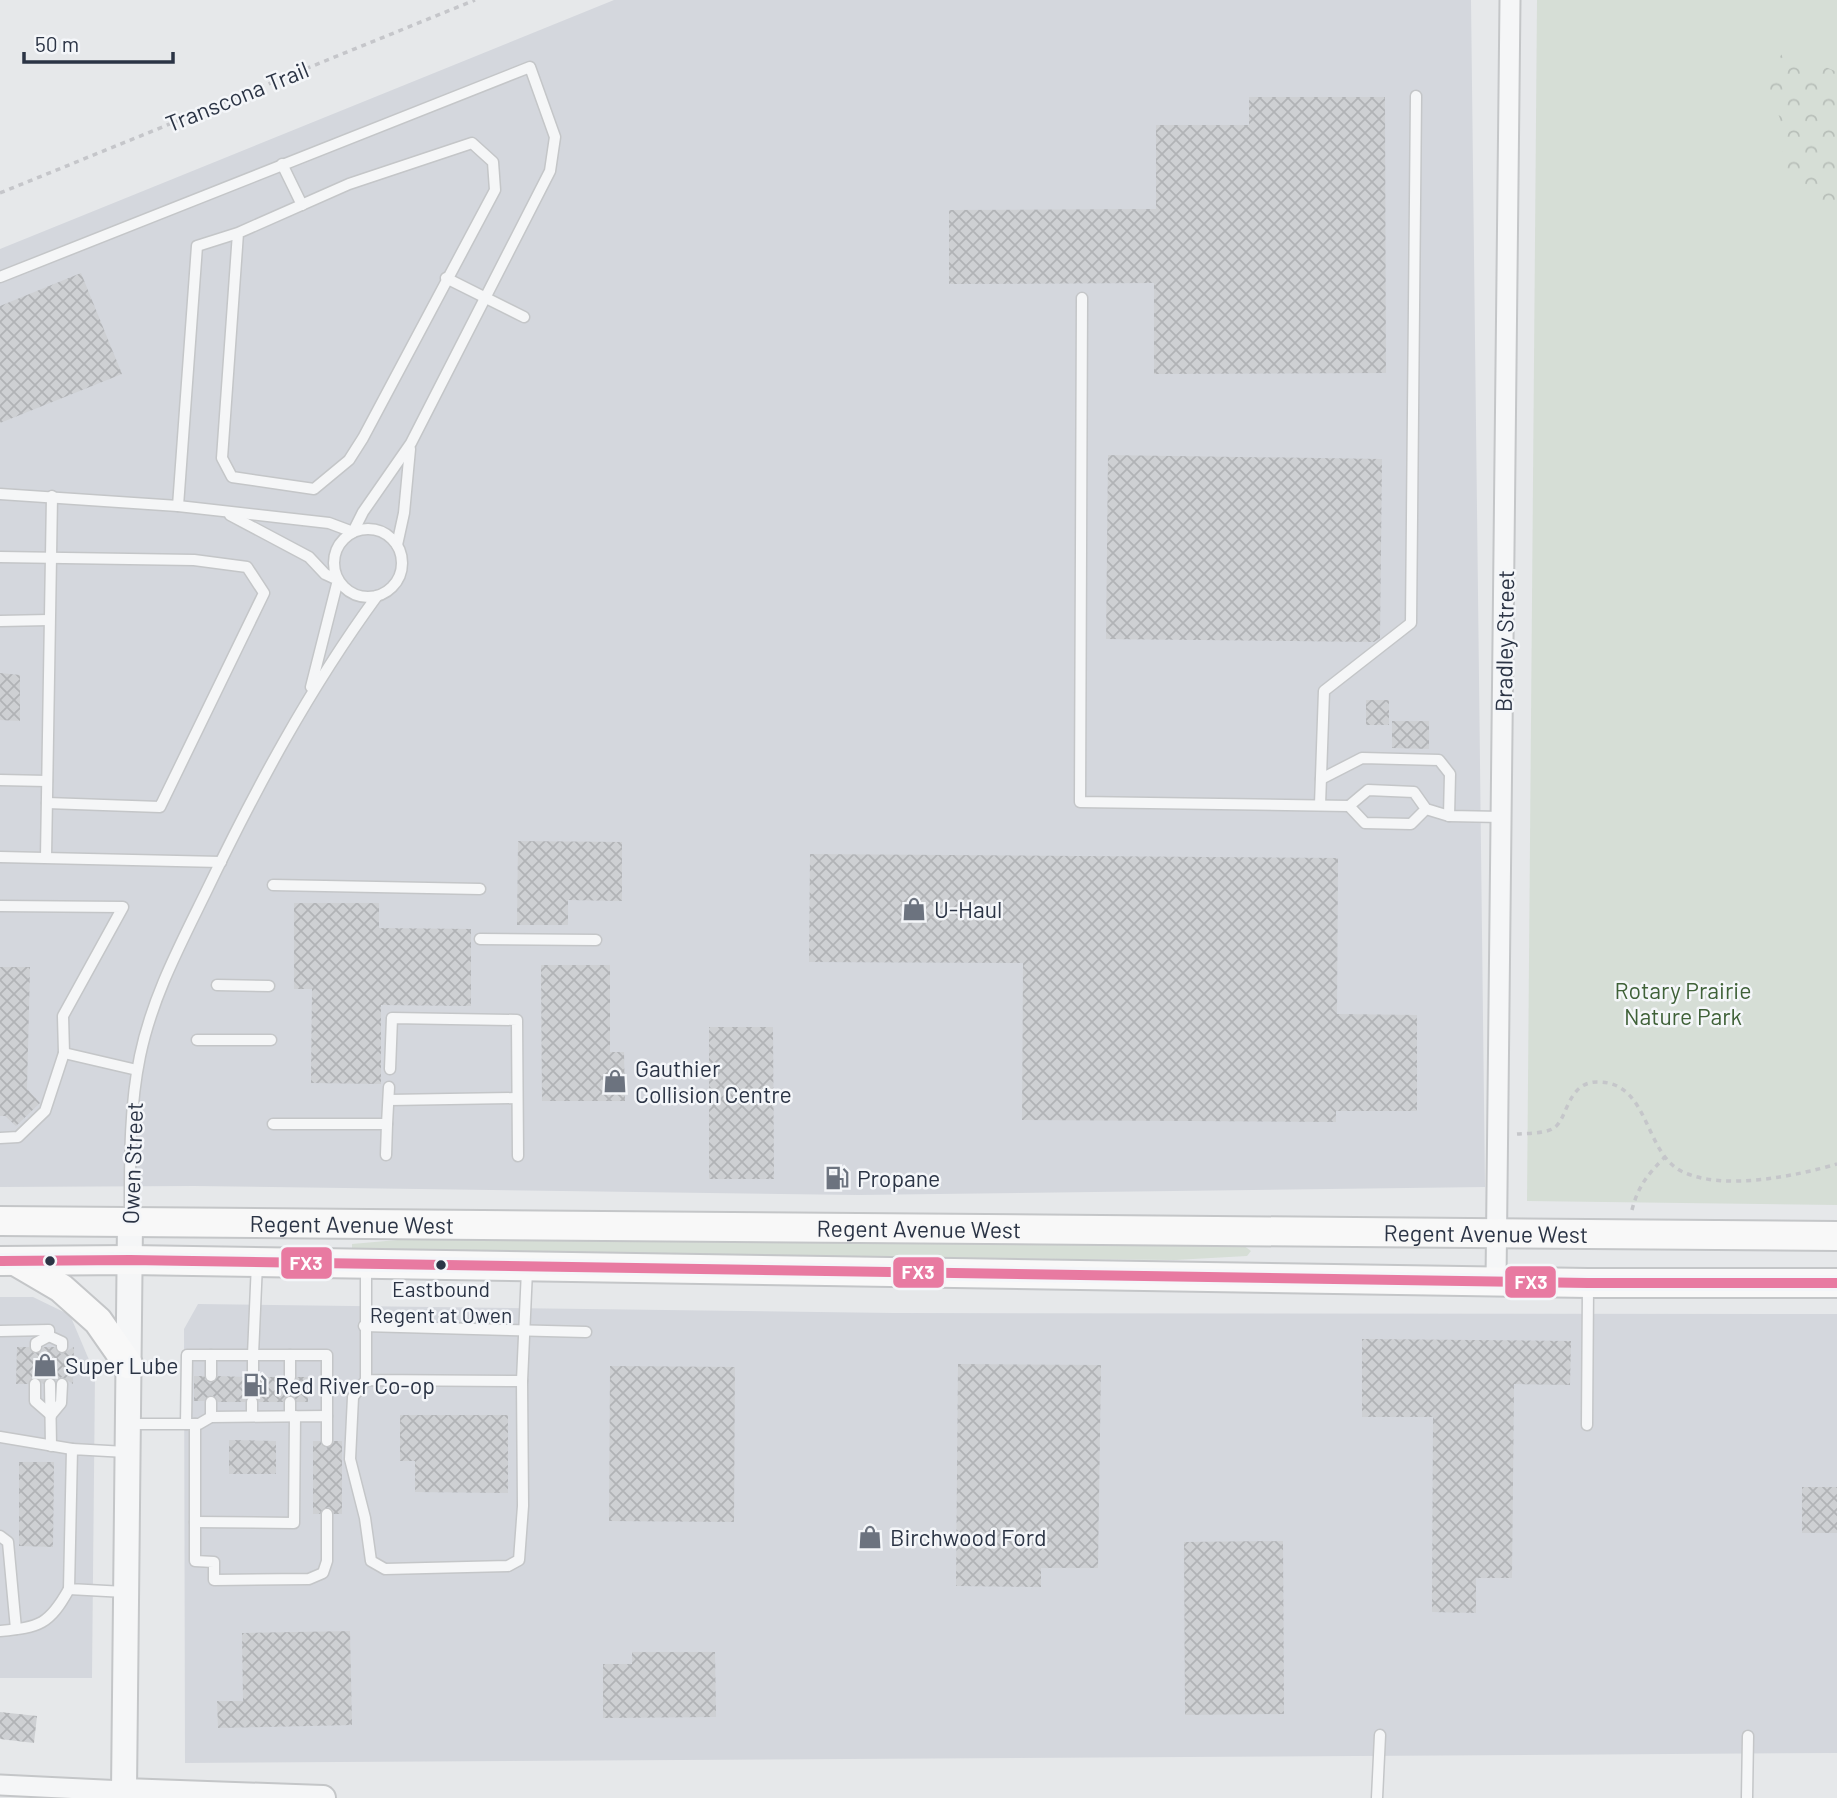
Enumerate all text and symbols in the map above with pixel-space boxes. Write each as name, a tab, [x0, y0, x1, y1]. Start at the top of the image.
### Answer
scale bar	[24, 21, 173, 65]
text: 50 m	[35, 31, 79, 56]
street label: Transcona Trail	[161, 55, 313, 137]
street label: Bradley Street	[1489, 570, 1519, 712]
shop icon: U-Haul	[900, 895, 928, 923]
place label: U-Haul	[934, 895, 1002, 923]
park label: Rotary Prairie Nature Park	[1615, 976, 1751, 1030]
place label: Gauthier Collision Centre	[635, 1054, 792, 1108]
shop icon: Gauthier Collision Centre	[601, 1067, 629, 1095]
street label: Owen Street	[116, 1101, 148, 1225]
fuel station icon: Propane	[823, 1164, 851, 1192]
place label: Propane	[857, 1164, 940, 1192]
street label: Regent Avenue West	[250, 1209, 454, 1239]
street label: Regent Avenue West	[817, 1214, 1021, 1243]
street label: Regent Avenue West	[1384, 1218, 1588, 1248]
line badge: FX3	[280, 1246, 333, 1280]
text: FX3	[290, 1251, 322, 1274]
unlabelled marker	[43, 1254, 57, 1268]
line badge: FX3	[892, 1256, 945, 1289]
marker: Eastbound Regent at Owen	[434, 1258, 448, 1272]
text: FX3	[902, 1260, 934, 1283]
line badge: FX3	[1504, 1265, 1557, 1299]
text: FX3	[1515, 1270, 1547, 1293]
place label: Eastbound Regent at Owen	[370, 1276, 512, 1327]
shop icon: Super Lube	[31, 1351, 59, 1379]
place label: Super Lube	[65, 1351, 179, 1379]
fuel station icon: Red River Co-op	[241, 1371, 269, 1399]
place label: Red River Co-op	[275, 1371, 435, 1399]
shop icon: Birchwood Ford	[856, 1523, 884, 1551]
place label: Birchwood Ford	[890, 1523, 1047, 1551]

